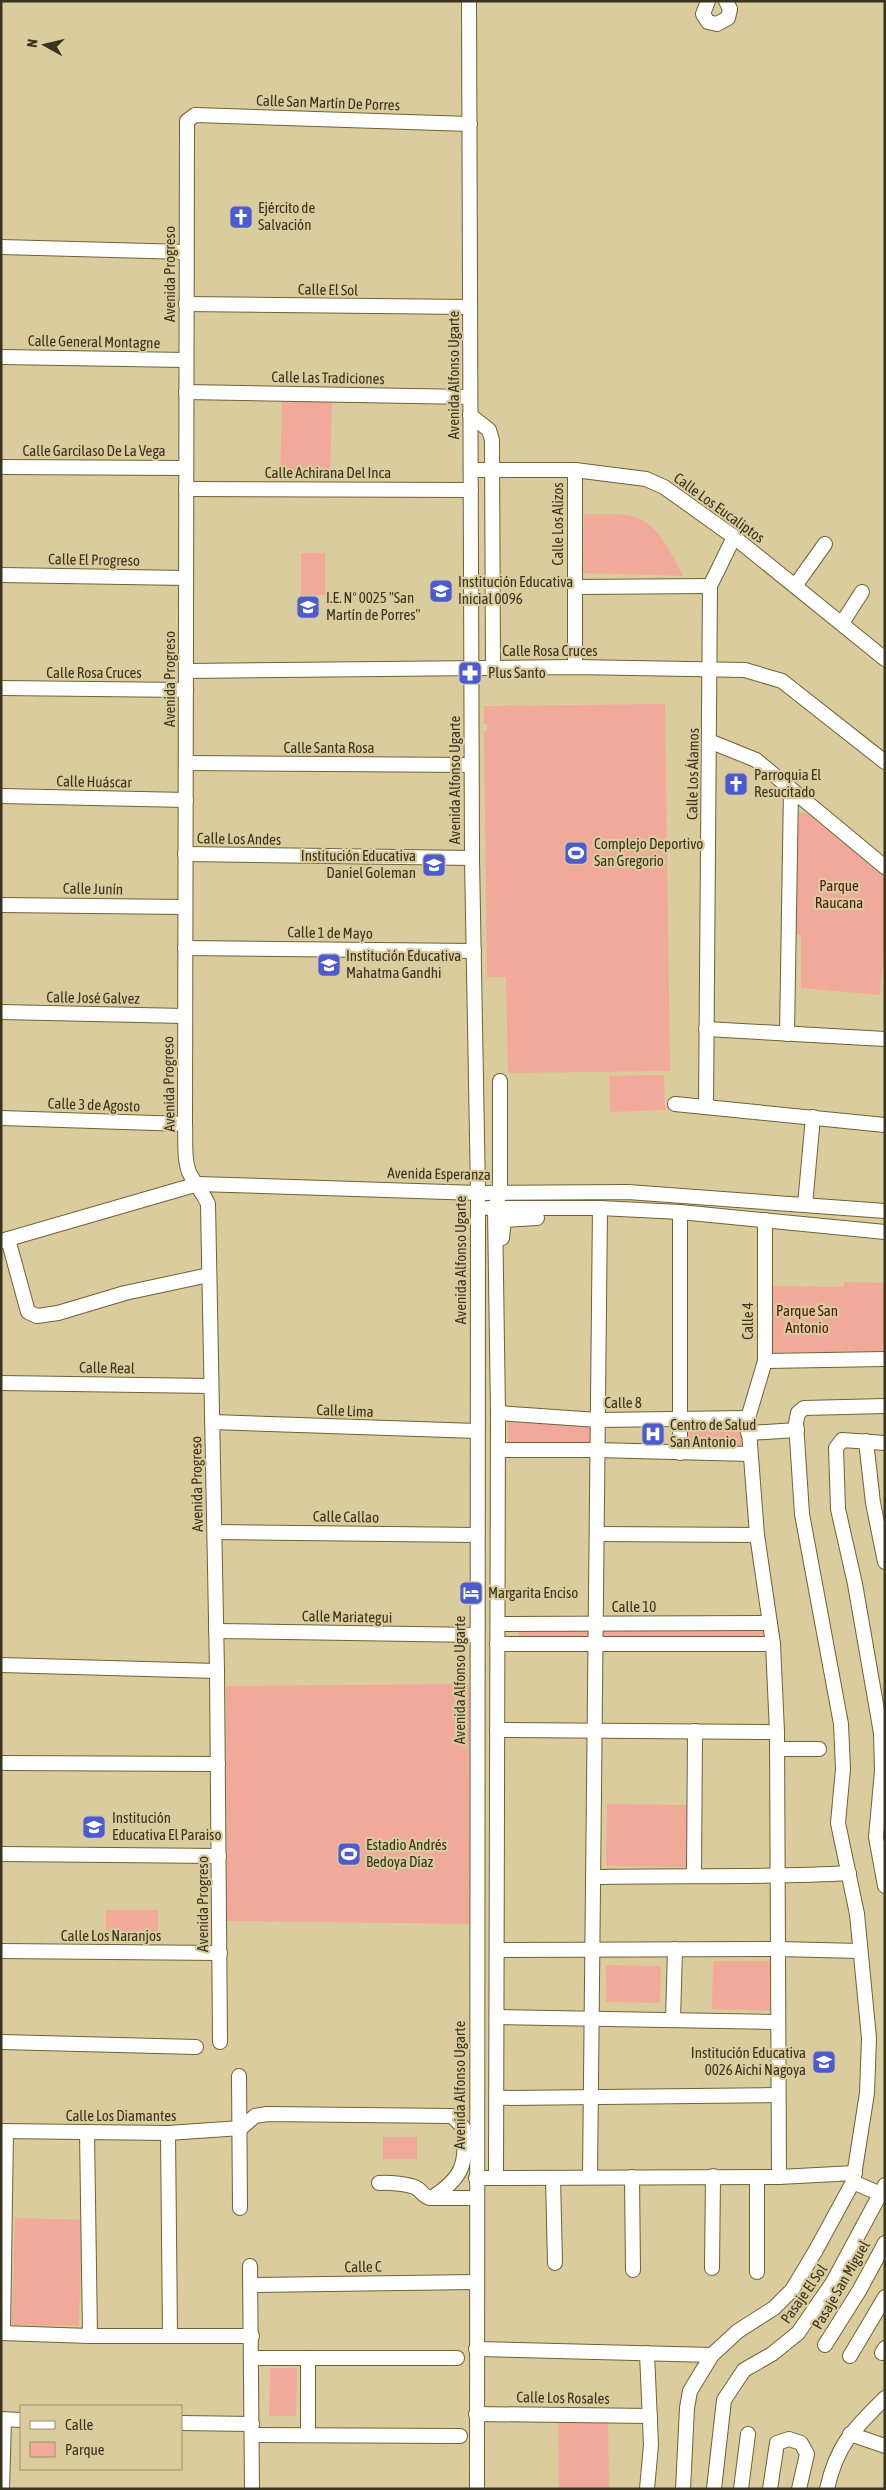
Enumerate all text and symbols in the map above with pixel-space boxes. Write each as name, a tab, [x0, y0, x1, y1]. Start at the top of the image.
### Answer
north arrow	[20, 20, 70, 70]
text: N	[24, 38, 41, 48]
street label: Calle San Martín De Porres	[256, 91, 400, 114]
place label: Ejército de Salvación	[258, 199, 315, 233]
church icon: Ejército de Salvación	[228, 204, 254, 230]
street label: Avenida Progreso	[161, 226, 178, 322]
street label: Calle El Sol	[298, 280, 358, 299]
street label: Avenida Alfonso Ugarte	[445, 311, 462, 439]
street label: Calle General Montagne	[28, 332, 161, 351]
street label: Calle Las Tradiciones	[271, 368, 385, 387]
street label: Calle Garcilaso De La Vega	[22, 442, 166, 459]
street label: Calle Achirana Del Inca	[265, 464, 391, 481]
street label: Calle Los Eucaliptos	[671, 469, 768, 546]
street label: Calle Los Alizos	[549, 483, 566, 565]
street label: Calle El Progreso	[48, 550, 140, 569]
place label: Institución Educativa Inicial 0096	[458, 573, 573, 607]
school or university icon: Institución Educativa Inicial 0096	[428, 578, 454, 604]
place label: I.E. N° 0025 "San Martín de Porres"	[326, 589, 421, 623]
school or university icon: I.E. N° 0025 "San Martín de Porres"	[295, 594, 321, 620]
street label: Avenida Progreso	[161, 631, 178, 727]
street label: Calle Rosa Cruces	[502, 642, 598, 659]
pharmacy icon: Plus Santo	[457, 660, 483, 686]
street label: Calle Rosa Cruces	[46, 664, 142, 681]
place label: Plus Santo	[488, 664, 546, 681]
street label: Avenida Alfonso Ugarte	[446, 716, 463, 844]
street label: Calle Los Álamos	[683, 728, 702, 820]
street label: Calle Santa Rosa	[283, 739, 375, 756]
place label: Parroquia El Resucitado	[754, 766, 821, 800]
church icon: Parroquia El Resucitado	[723, 771, 749, 797]
street label: Calle Huáscar	[56, 772, 133, 791]
street label: Calle Los Andes	[197, 829, 281, 848]
place label: Complejo Deportivo San Gregorio	[594, 835, 703, 869]
sports icon: Complejo Deportivo San Gregorio	[563, 840, 589, 866]
place label: Institución Educativa Daniel Goleman	[301, 847, 416, 881]
school or university icon: Institución Educativa Daniel Goleman	[421, 852, 447, 878]
park label: Parque Raucana	[815, 877, 863, 911]
street label: Calle Junín	[63, 879, 123, 898]
street label: Calle 1 de Mayo	[287, 923, 373, 942]
place label: Institución Educativa Mahatma Gandhi	[346, 947, 461, 981]
school or university icon: Institución Educativa Mahatma Gandhi	[316, 952, 342, 978]
street label: Calle José Galvez	[46, 988, 140, 1007]
street label: Avenida Progreso	[159, 1036, 178, 1132]
street label: Calle 3 de Agosto	[47, 1094, 141, 1115]
street label: Avenida Esperanza	[387, 1164, 491, 1183]
street label: Avenida Alfonso Ugarte	[452, 1196, 469, 1324]
street label: Calle 4	[739, 1302, 756, 1340]
park label: Parque San Antonio	[776, 1302, 838, 1336]
street label: Calle Real	[79, 1359, 135, 1376]
street label: Calle 8	[604, 1394, 642, 1411]
street label: Calle Lima	[316, 1401, 374, 1420]
place label: Centro de Salud San Antonio	[670, 1416, 756, 1450]
hospital icon: Centro de Salud San Antonio	[640, 1421, 666, 1447]
street label: Avenida Progreso	[187, 1436, 206, 1532]
street label: Calle Callao	[313, 1507, 379, 1526]
hotel icon: Margarita Enciso	[458, 1580, 484, 1606]
place label: Margarita Enciso	[488, 1584, 578, 1601]
street label: Calle 10	[612, 1598, 656, 1615]
street label: Calle Mariategui	[302, 1607, 392, 1626]
street label: Avenida Alfonso Ugarte	[451, 1616, 468, 1744]
place label: Institución Educativa El Paraiso	[112, 1809, 221, 1843]
school or university icon: Institución Educativa El Paraiso	[81, 1814, 107, 1840]
place label: Estadio Andrés Bedoya Díaz	[366, 1836, 447, 1870]
sports icon: Estadio Andrés Bedoya Díaz	[336, 1841, 362, 1867]
street label: Avenida Progreso	[194, 1856, 211, 1952]
street label: Calle Los Naranjos	[61, 1927, 161, 1944]
street label: Avenida Alfonso Ugarte	[451, 2021, 468, 2149]
place label: Institución Educativa 0026 Aichi Nagoya	[691, 2044, 806, 2078]
school or university icon: Institución Educativa 0026 Aichi Nagoya	[811, 2049, 837, 2075]
street label: Calle Los Diamantes	[66, 2107, 176, 2124]
street label: Pasaje San Miguel	[808, 2238, 873, 2332]
street label: Calle C	[344, 2258, 382, 2275]
street label: Pasaje El Sol	[777, 2261, 830, 2327]
street label: Calle Los Rosales	[516, 2388, 610, 2407]
legend	[20, 2405, 182, 2470]
text: Calle	[65, 2416, 94, 2433]
text: Parque	[65, 2441, 105, 2458]

